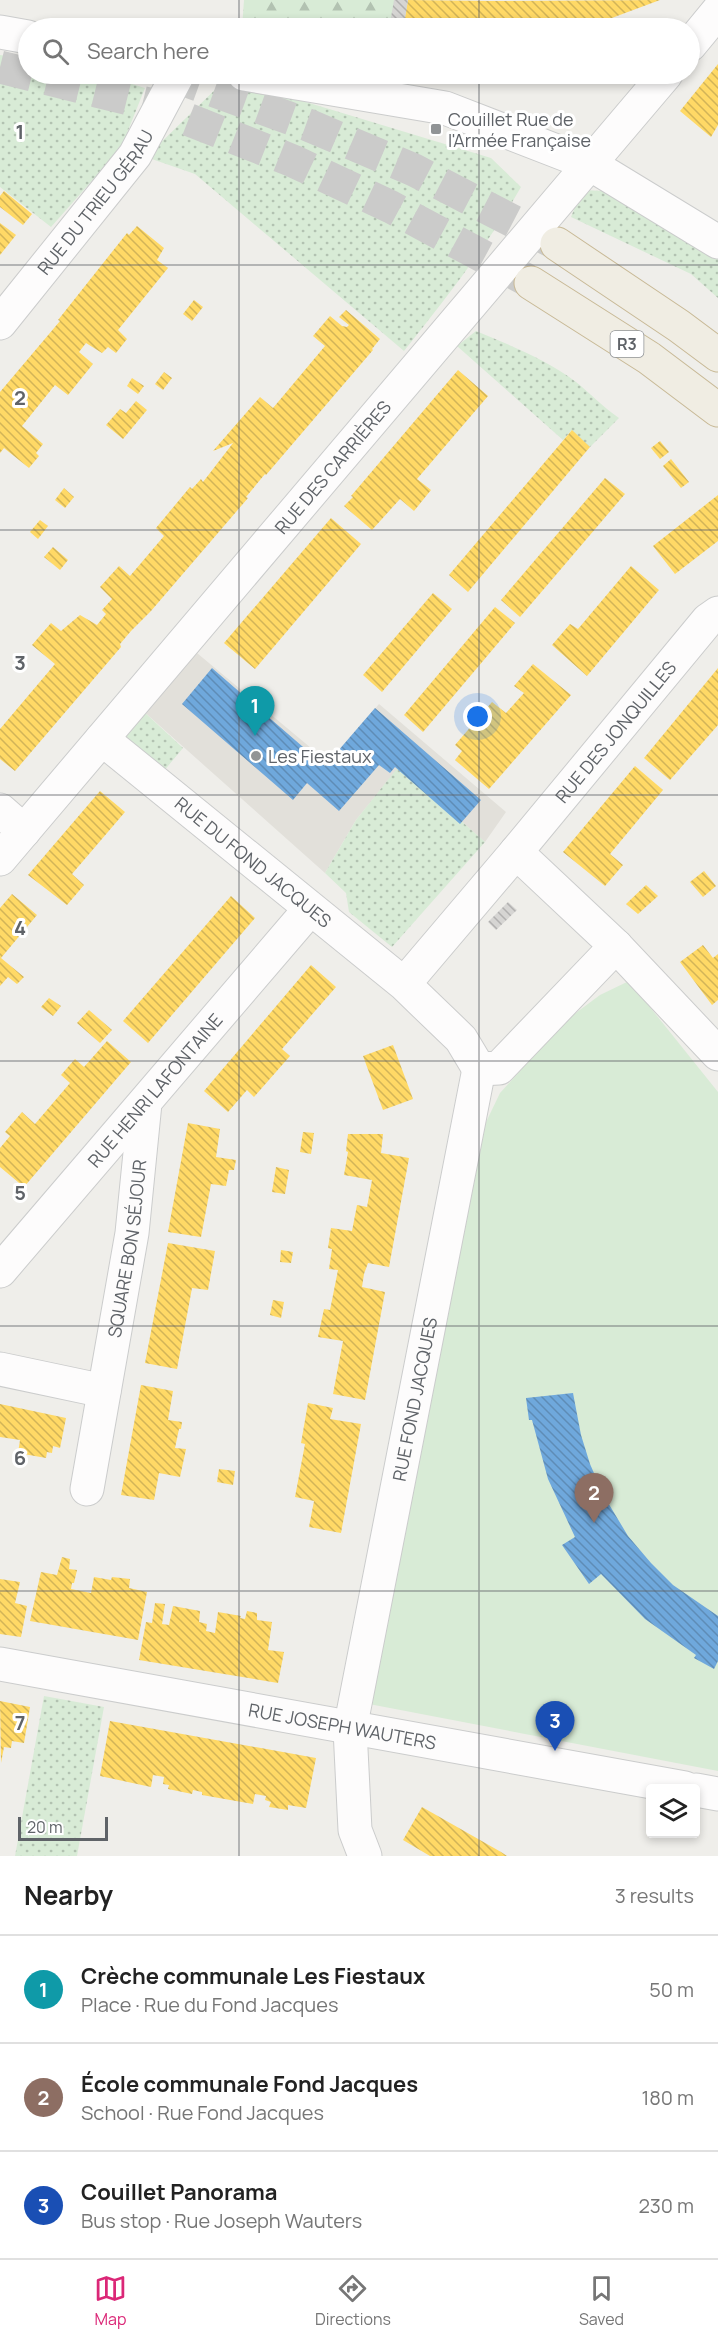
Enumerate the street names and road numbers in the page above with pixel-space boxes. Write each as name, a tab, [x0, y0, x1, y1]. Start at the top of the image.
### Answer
street label: RUE DU TRIEU GÉRAU	[32, 126, 158, 279]
road number: R3	[610, 331, 644, 357]
street label: RUE DES CARRIÈRES	[269, 395, 396, 539]
street label: RUE DES JONQUILLES	[550, 656, 681, 808]
street label: RUE DU FOND JACQUES	[170, 791, 337, 933]
street label: RUE HENRI LAFONTAINE	[82, 1008, 228, 1172]
street label: SQUARE BON SÉJOUR	[102, 1158, 151, 1339]
street label: RUE FOND JACQUES	[387, 1315, 442, 1483]
street label: RUE JOSEPH WAUTERS	[247, 1697, 438, 1755]

